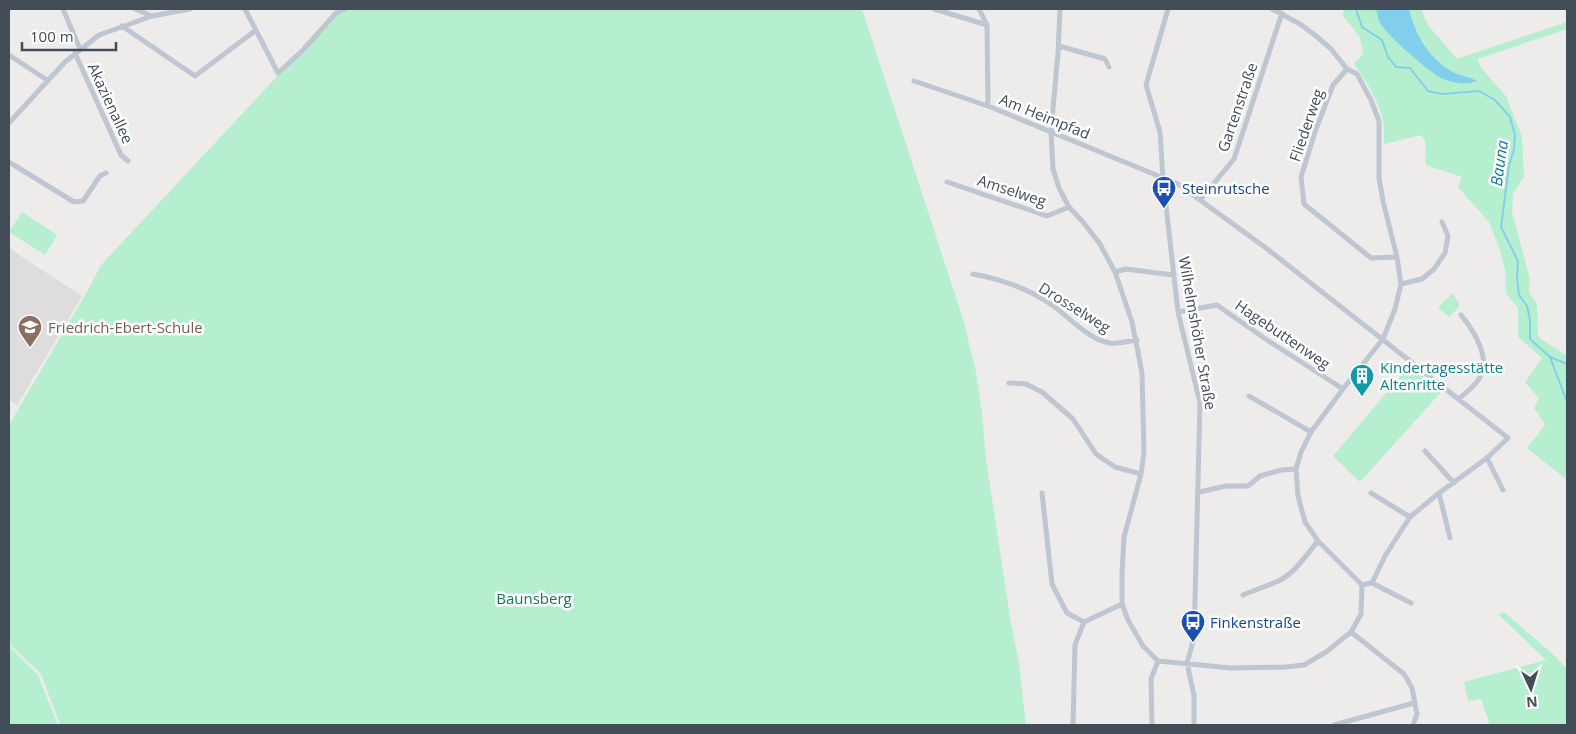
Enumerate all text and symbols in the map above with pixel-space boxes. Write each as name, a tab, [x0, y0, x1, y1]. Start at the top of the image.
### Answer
scale bar	[22, 20, 116, 52]
text: 100 m	[30, 26, 74, 46]
street label: Akazienallee	[84, 59, 138, 147]
street label: Gartenstraße	[1212, 60, 1262, 154]
street label: Fliederweg	[1284, 86, 1328, 164]
street label: Am Heimpfad	[997, 89, 1093, 143]
water label: Bauna	[1485, 139, 1513, 187]
street label: Amselweg	[975, 170, 1049, 210]
bus stop icon: Steinrutsche	[1151, 175, 1177, 209]
place label: Steinrutsche	[1182, 178, 1270, 198]
street label: Wilhelmshöher Straße	[1175, 255, 1221, 411]
street label: Drosselweg	[1035, 277, 1115, 337]
street label: Hagebuttenweg	[1231, 295, 1335, 373]
school or university icon: Friedrich-Ebert-Schule	[17, 314, 43, 348]
place label: Friedrich-Ebert-Schule	[48, 317, 203, 337]
place label: Kindertagesstätte Altenritte	[1380, 357, 1503, 394]
building icon: Kindertagesstätte Altenritte	[1349, 363, 1375, 397]
park label: Baunsberg	[496, 588, 572, 608]
bus stop icon: Finkenstraße	[1180, 609, 1206, 643]
place label: Finkenstraße	[1210, 612, 1301, 632]
north arrow	[1506, 664, 1556, 714]
text: N	[1526, 693, 1538, 712]

